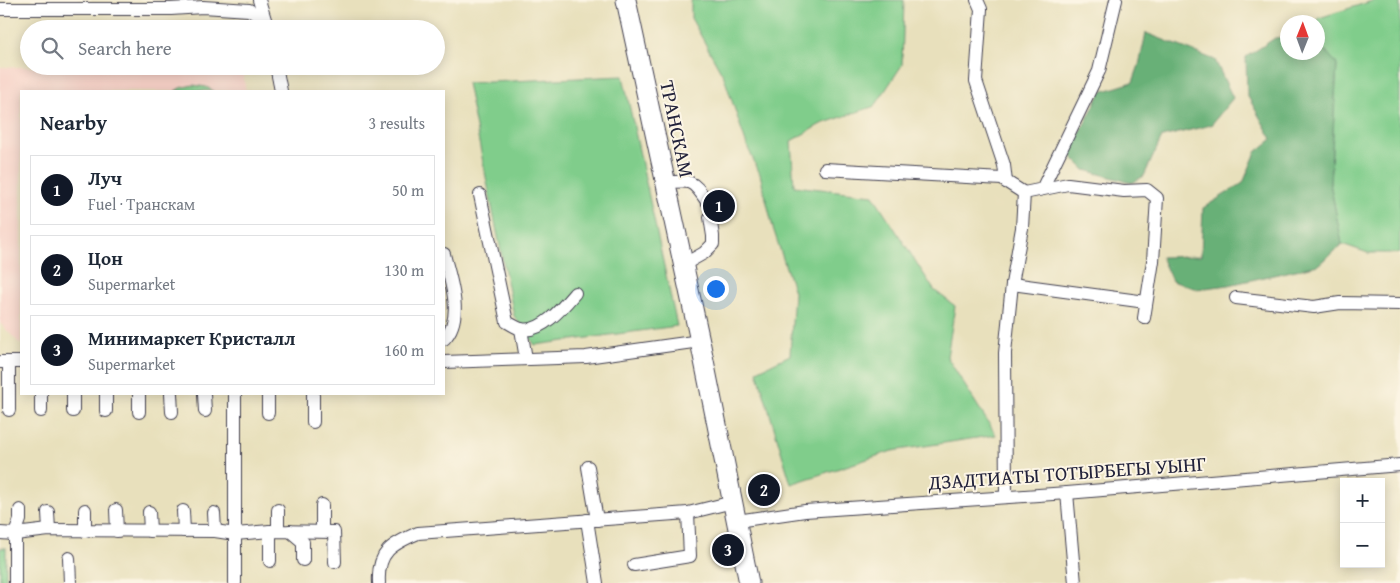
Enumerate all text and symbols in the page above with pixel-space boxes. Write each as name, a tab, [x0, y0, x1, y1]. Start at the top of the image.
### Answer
north arrow	[1280, 15, 1325, 60]
search box	[20, 20, 445, 75]
icon: search	[38, 34, 66, 62]
text: Search here	[78, 34, 172, 62]
street label: ТРАНСКАМ	[653, 78, 702, 180]
text: Nearby	[40, 107, 107, 138]
text: 3 results	[368, 111, 425, 135]
text: Луч	[88, 164, 122, 192]
text: 1	[53, 178, 61, 202]
text: 50 m	[392, 178, 424, 202]
pin: 1	[703, 187, 735, 225]
text: Fuel · Транскам	[88, 192, 195, 216]
text: Цон	[88, 244, 123, 272]
text: 2	[53, 258, 61, 282]
text: 130 m	[384, 258, 424, 282]
text: Supermarket	[88, 272, 175, 296]
your location	[703, 276, 729, 302]
text: Минимаркет Кристалл	[88, 324, 295, 352]
text: 3	[53, 338, 61, 362]
text: 160 m	[384, 338, 424, 362]
text: Supermarket	[88, 352, 175, 376]
street label: ДЗАДТИАТЫ ТОТЫРБЕГЫ УЫНГ	[926, 448, 1207, 497]
pin: 2	[748, 471, 780, 509]
map controls	[1340, 478, 1385, 568]
button: +	[1340, 478, 1385, 523]
button: −	[1340, 523, 1385, 568]
pin: 3	[712, 531, 744, 569]

